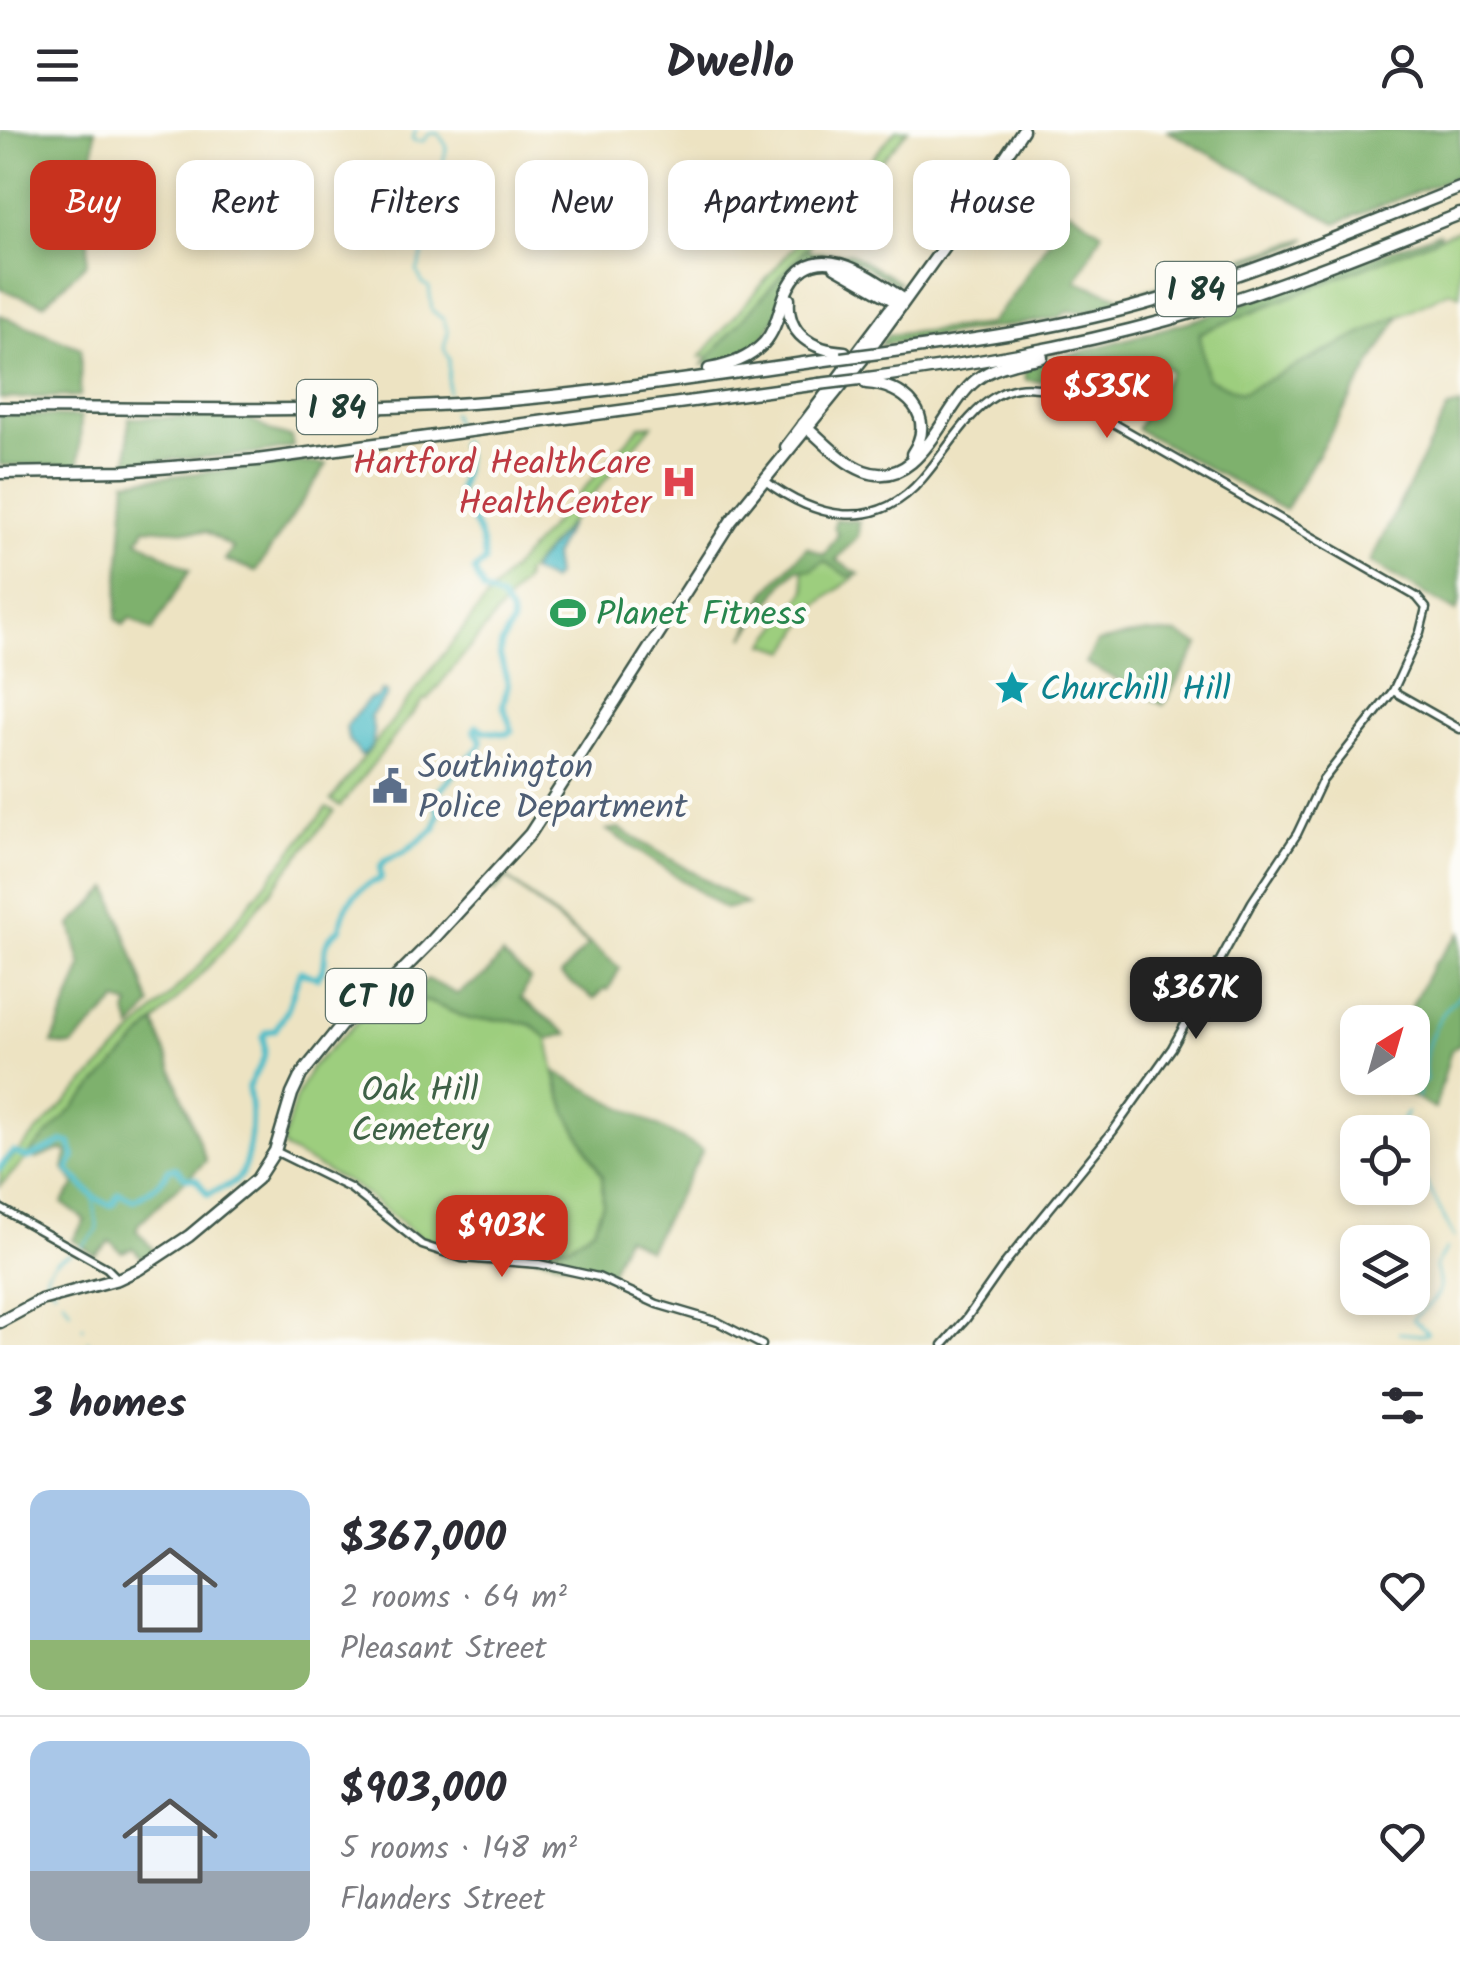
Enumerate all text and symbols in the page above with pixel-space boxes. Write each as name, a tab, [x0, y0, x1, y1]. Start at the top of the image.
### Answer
text: Dwello	[666, 29, 794, 101]
icon: menu	[30, 38, 85, 93]
icon: person	[1375, 38, 1430, 93]
chip: Buy	[30, 160, 156, 250]
chip: Rent	[176, 160, 314, 250]
chip: Filters	[334, 160, 495, 250]
chip: New	[515, 160, 648, 250]
chip: Apartment	[668, 160, 893, 250]
chip: House	[913, 160, 1070, 250]
road number: I 84	[1156, 262, 1236, 316]
pin: $535K	[1037, 356, 1177, 441]
text: $535K	[1063, 363, 1151, 414]
road number: I 84	[297, 380, 377, 434]
place label: Hartford HealthCare HealthCenter	[353, 437, 653, 533]
hospital icon: Hartford HealthCare HealthCenter	[660, 463, 698, 501]
place label: Planet Fitness	[596, 588, 806, 644]
sports icon: Planet Fitness	[549, 594, 587, 632]
place label: Churchill Hill	[1040, 663, 1231, 719]
place icon: Churchill Hill	[993, 669, 1031, 707]
place label: Southington Police Department	[418, 741, 688, 837]
public building icon: Southington Police Department	[371, 767, 409, 805]
pin: $367K	[1126, 957, 1266, 1042]
text: $367K	[1152, 964, 1240, 1015]
road number: CT 10	[326, 969, 426, 1023]
north arrow	[1340, 1005, 1430, 1095]
map controls	[1340, 1005, 1430, 1315]
park label: Oak Hill Cemetery	[351, 1064, 489, 1160]
button: locate	[1340, 1115, 1430, 1205]
pin: $903K	[432, 1195, 572, 1280]
text: $903K	[458, 1202, 546, 1253]
button: layers	[1340, 1225, 1430, 1315]
text: 3 homes	[30, 1372, 186, 1439]
icon: filters	[1375, 1378, 1430, 1433]
text: $367,000	[340, 1506, 506, 1573]
icon: home	[110, 1530, 230, 1650]
icon: heart	[1375, 1563, 1430, 1618]
text: 2 rooms · 64 m²	[340, 1573, 567, 1624]
text: Pleasant Street	[340, 1624, 547, 1675]
text: $903,000	[340, 1757, 506, 1824]
icon: home	[110, 1781, 230, 1901]
icon: heart	[1375, 1814, 1430, 1869]
text: 5 rooms · 148 m²	[340, 1824, 577, 1875]
text: Flanders Street	[340, 1875, 545, 1926]

